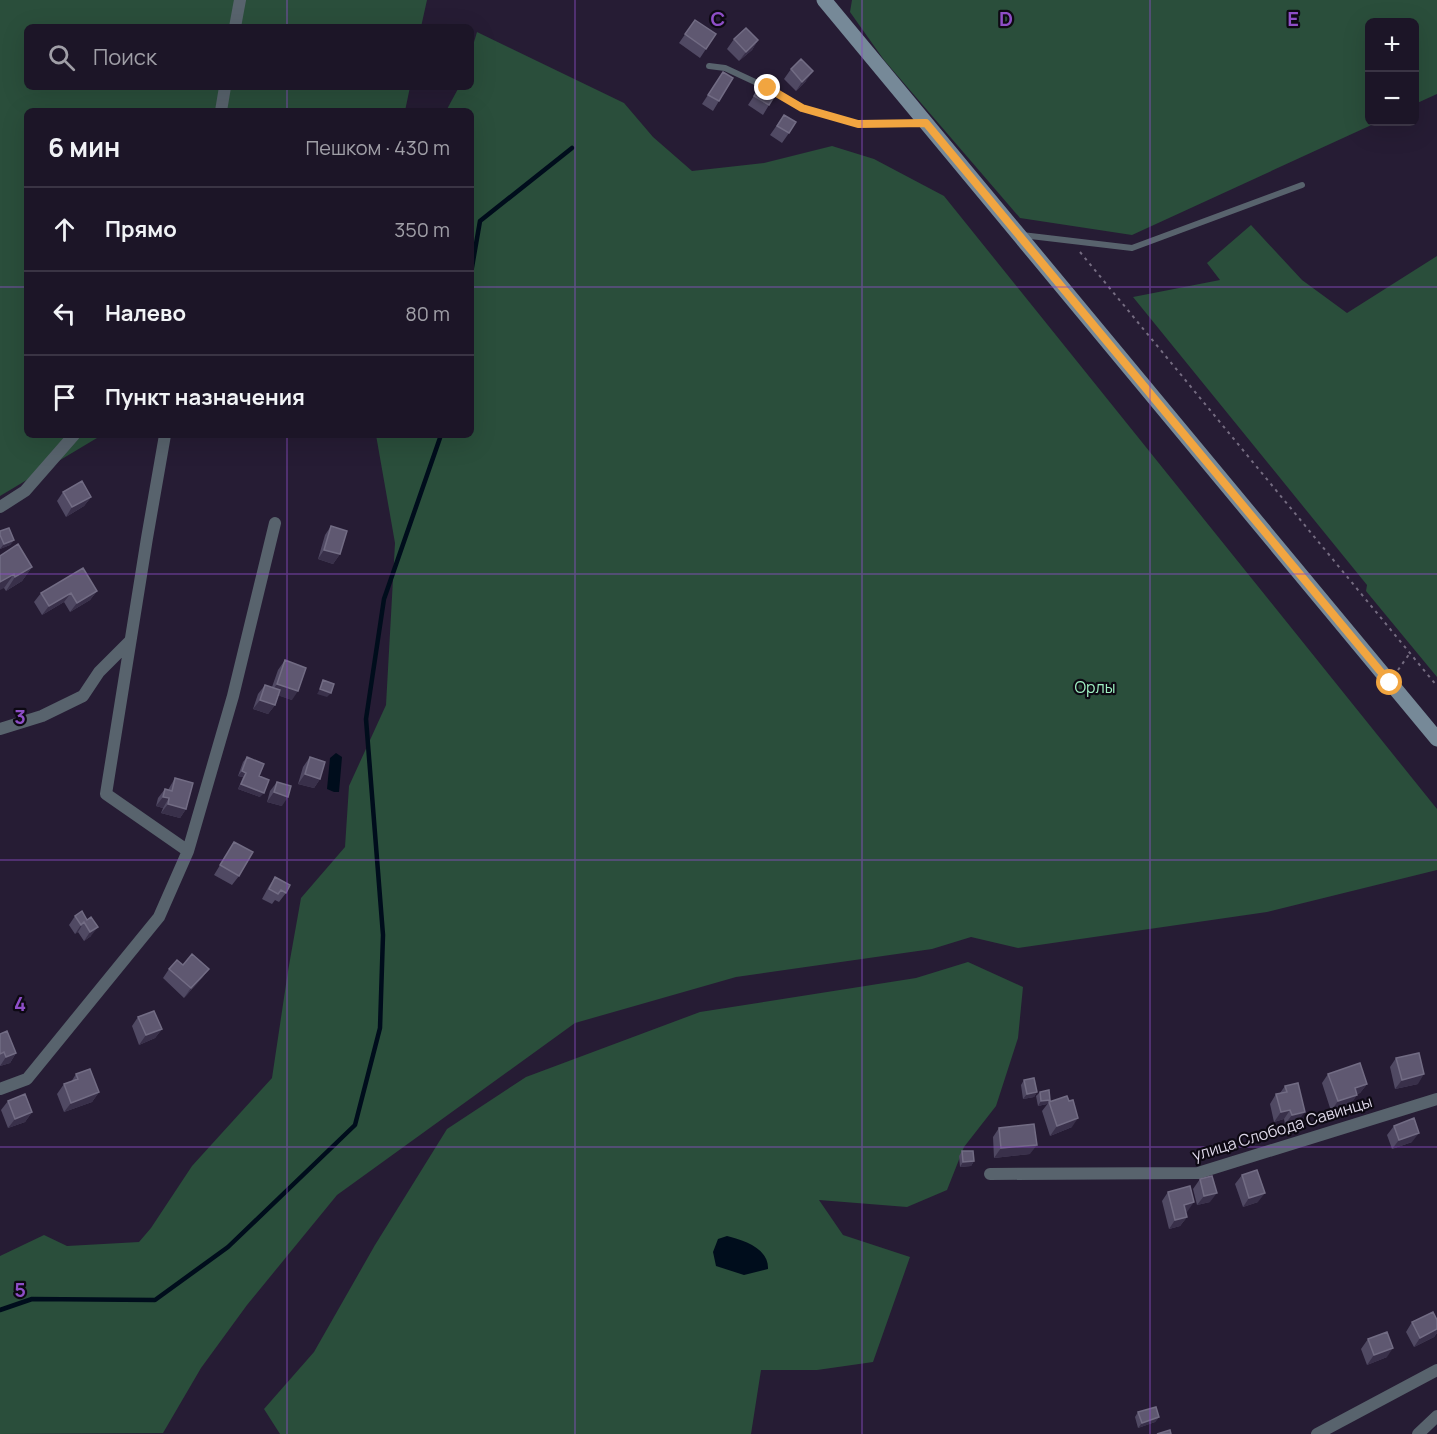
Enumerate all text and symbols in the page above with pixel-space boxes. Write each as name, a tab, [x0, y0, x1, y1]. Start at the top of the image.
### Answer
text: C	[711, 5, 725, 32]
text: D	[999, 5, 1013, 32]
text: E	[1287, 5, 1299, 32]
map controls	[1365, 18, 1419, 126]
button: +	[1365, 18, 1419, 72]
search box	[24, 24, 474, 90]
icon: search	[45, 41, 78, 74]
text: Поиск	[93, 42, 157, 72]
button: −	[1365, 72, 1419, 126]
route end	[754, 74, 780, 100]
text: 6 мин	[48, 129, 120, 165]
text: Пешком · 430 m	[305, 134, 450, 161]
icon: ahead	[48, 213, 81, 246]
text: Прямо	[105, 214, 177, 244]
text: 350 m	[394, 216, 450, 243]
icon: left	[48, 297, 81, 330]
text: Налево	[105, 298, 186, 328]
text: 80 m	[405, 300, 450, 327]
icon: arrive	[48, 381, 81, 414]
text: Пункт назначения	[105, 382, 305, 412]
route start	[1376, 669, 1402, 695]
park label: Орлы	[1075, 676, 1115, 698]
text: 3	[14, 703, 26, 730]
text: 4	[14, 990, 26, 1017]
street label: улица Слобода Савинцы	[1189, 1090, 1375, 1166]
text: 5	[14, 1276, 26, 1303]

